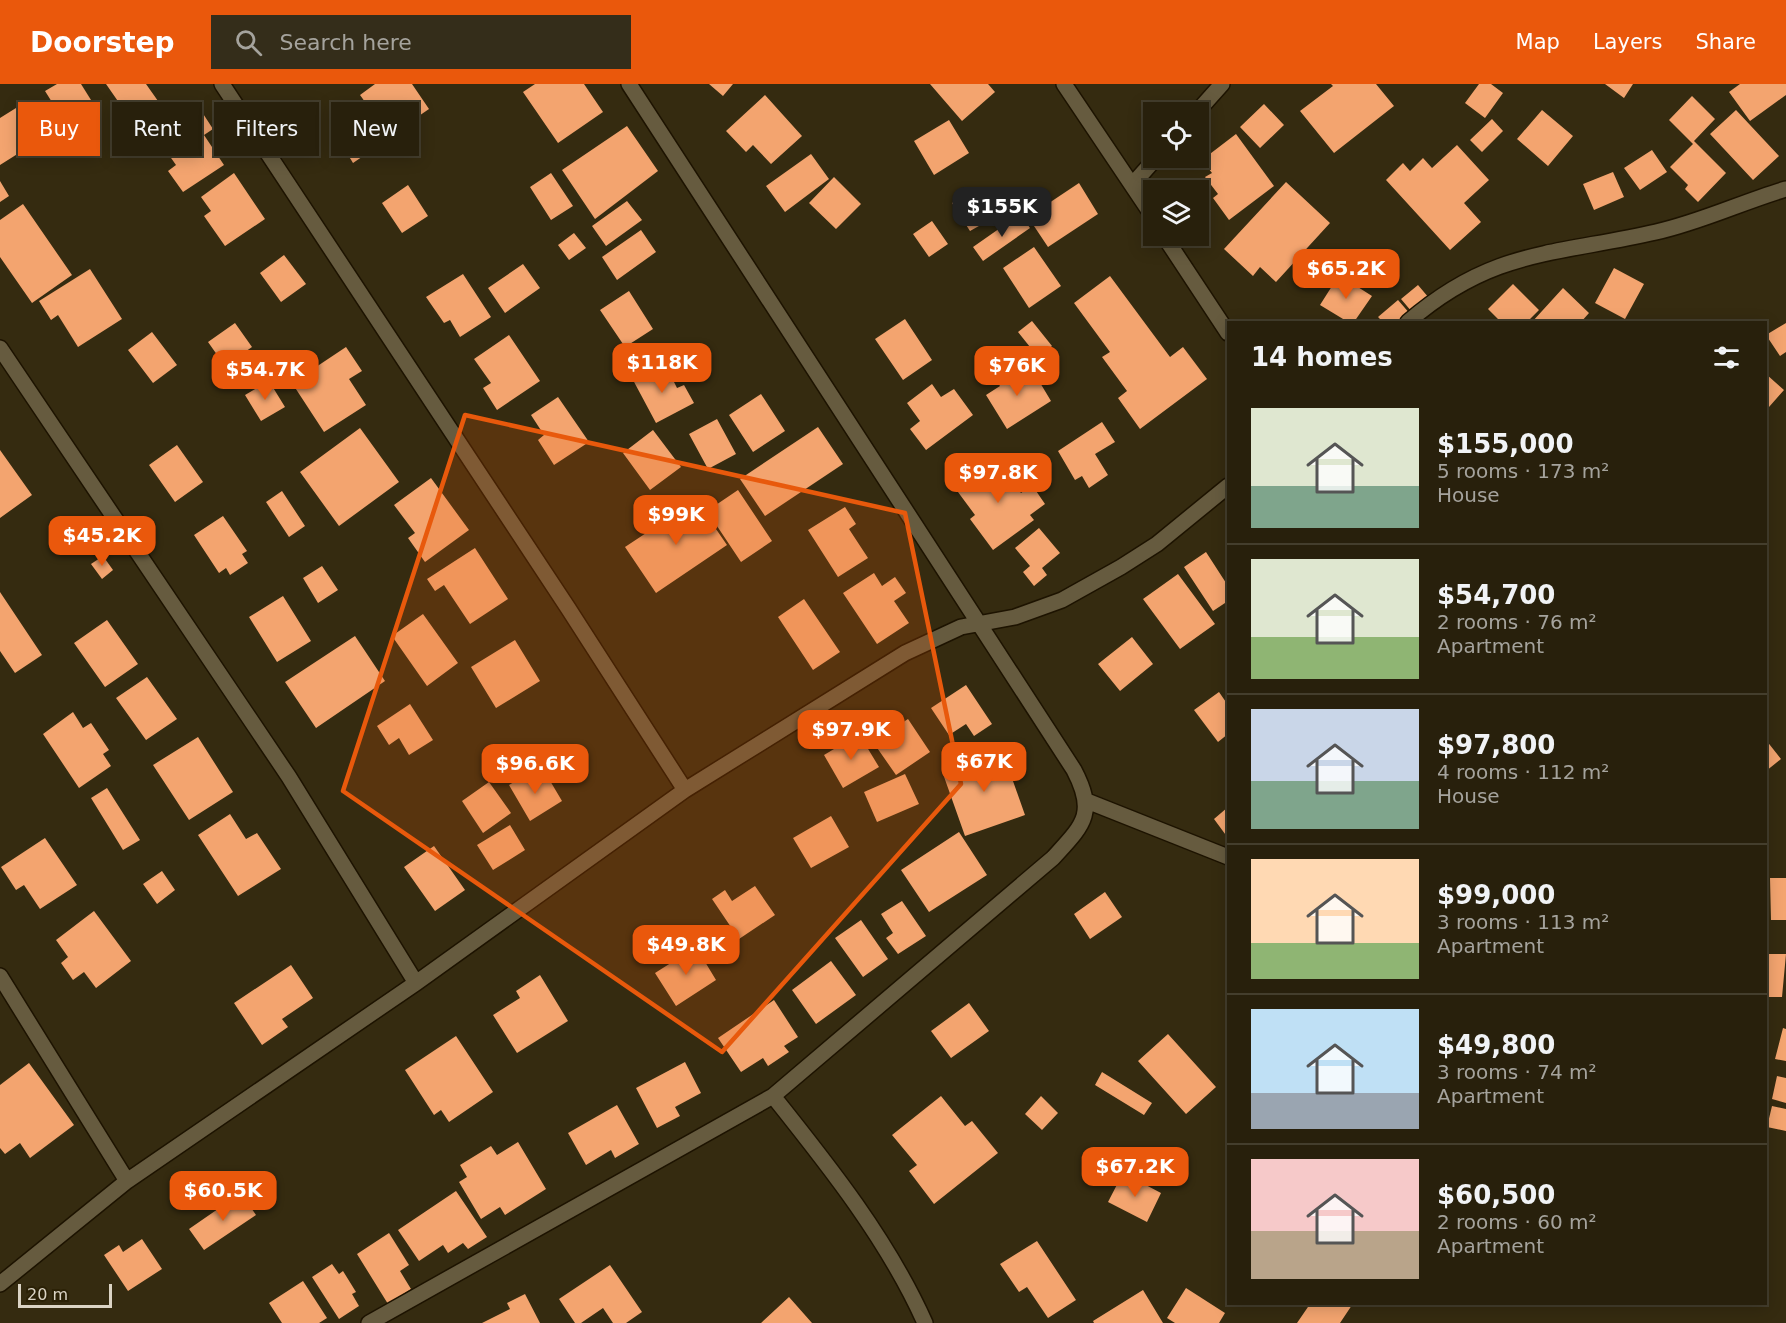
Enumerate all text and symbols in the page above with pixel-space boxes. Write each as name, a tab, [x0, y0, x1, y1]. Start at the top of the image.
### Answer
search box	[211, 15, 631, 69]
text: Doorstep	[30, 26, 175, 59]
icon: search	[232, 26, 265, 59]
text: Search here	[280, 30, 412, 55]
text: Map	[1516, 30, 1560, 54]
text: Layers	[1593, 30, 1662, 54]
text: Share	[1695, 30, 1756, 54]
chip: Buy	[18, 102, 100, 156]
chip: Rent	[112, 102, 202, 156]
chip: Filters	[214, 102, 319, 156]
chip: New	[331, 102, 419, 156]
map controls	[1143, 102, 1209, 246]
button: locate	[1143, 102, 1209, 168]
button: layers	[1143, 180, 1209, 246]
pin: $155K	[960, 187, 1044, 238]
text: $155K	[966, 194, 1038, 218]
pin: $65.2K	[1297, 249, 1395, 300]
text: $65.2K	[1307, 256, 1385, 280]
icon: filters	[1710, 341, 1743, 374]
text: 14 homes	[1251, 342, 1393, 372]
pin: $118K	[620, 343, 704, 394]
pin: $76K	[981, 346, 1053, 397]
pin: $54.7K	[216, 350, 314, 401]
text: $118K	[626, 350, 698, 374]
text: $76K	[988, 353, 1046, 377]
text: $54.7K	[226, 357, 304, 381]
text: $155,000	[1437, 429, 1574, 459]
icon: home	[1299, 432, 1371, 504]
pin: $97.8K	[949, 453, 1047, 504]
text: 5 rooms · 173 m²	[1437, 459, 1609, 483]
text: $97.8K	[959, 460, 1037, 484]
text: House	[1437, 483, 1500, 507]
pin: $99K	[640, 495, 712, 546]
text: $99K	[647, 502, 705, 526]
pin: $45.2K	[53, 516, 151, 567]
text: $45.2K	[63, 523, 141, 547]
text: $54,700	[1437, 580, 1555, 610]
icon: home	[1299, 583, 1371, 655]
text: 2 rooms · 76 m²	[1437, 610, 1597, 634]
text: Apartment	[1437, 634, 1544, 658]
pin: $97.9K	[802, 710, 900, 761]
text: $97.9K	[812, 717, 890, 741]
text: $97,800	[1437, 730, 1555, 760]
icon: home	[1299, 733, 1371, 805]
pin: $67K	[948, 742, 1020, 793]
pin: $96.6K	[486, 744, 584, 795]
text: $67K	[955, 749, 1013, 773]
text: $96.6K	[496, 751, 574, 775]
text: 4 rooms · 112 m²	[1437, 760, 1609, 784]
text: House	[1437, 784, 1500, 808]
text: $99,000	[1437, 880, 1555, 910]
icon: home	[1299, 883, 1371, 955]
text: 3 rooms · 113 m²	[1437, 910, 1609, 934]
pin: $49.8K	[637, 925, 735, 976]
text: $49.8K	[647, 932, 725, 956]
text: Apartment	[1437, 934, 1544, 958]
text: $49,800	[1437, 1030, 1555, 1060]
icon: home	[1299, 1033, 1371, 1105]
text: 3 rooms · 74 m²	[1437, 1060, 1597, 1084]
text: Apartment	[1437, 1084, 1544, 1108]
pin: $67.2K	[1086, 1147, 1184, 1198]
text: $67.2K	[1096, 1154, 1174, 1178]
pin: $60.5K	[174, 1171, 272, 1222]
text: $60.5K	[184, 1178, 262, 1202]
text: $60,500	[1437, 1180, 1555, 1210]
icon: home	[1299, 1183, 1371, 1255]
text: 2 rooms · 60 m²	[1437, 1210, 1597, 1234]
text: Apartment	[1437, 1234, 1544, 1258]
scale bar	[18, 1281, 112, 1308]
text: 20 m	[27, 1285, 68, 1304]

